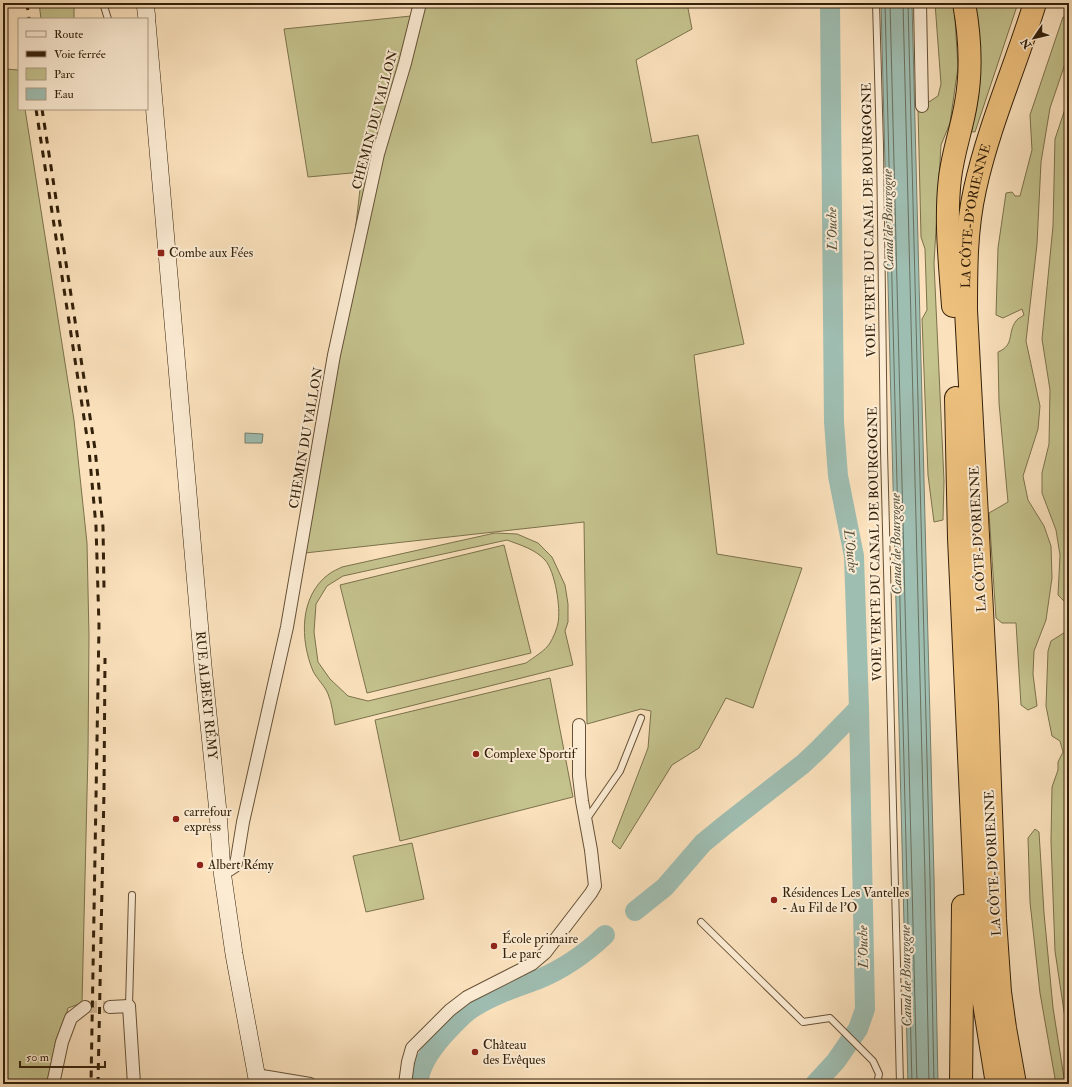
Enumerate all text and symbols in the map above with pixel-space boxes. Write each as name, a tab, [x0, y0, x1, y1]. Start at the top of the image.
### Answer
legend	[18, 18, 148, 110]
north arrow	[1014, 18, 1054, 58]
text: Route	[54, 27, 83, 42]
text: N	[1017, 35, 1035, 52]
text: Voie ferrée	[54, 47, 106, 62]
street label: CHEMIN DU VALLON	[349, 48, 401, 191]
text: Parc	[54, 67, 75, 82]
street label: VOIE VERTE DU CANAL DE BOURGOGNE	[859, 83, 879, 357]
text: Eau	[54, 87, 74, 102]
street label: LA CÔTE-D'ORIENNE	[958, 142, 995, 288]
water label: Canal de Bourgogne	[879, 169, 897, 271]
water label: L'Ouche	[823, 207, 841, 252]
place label: Combe aux Fées	[169, 245, 254, 261]
marker: Combe aux Fées	[156, 248, 166, 258]
street label: CHEMIN DU VALLON	[286, 366, 326, 510]
street label: VOIE VERTE DU CANAL DE BOURGOGNE	[865, 407, 885, 681]
street label: LA CÔTE-D'ORIENNE	[965, 466, 990, 612]
water label: Canal de Bourgogne	[887, 493, 905, 595]
water label: L'Ouche	[840, 527, 862, 574]
street label: RUE ALBERT RÉMY	[192, 630, 221, 762]
place label: Complexe Sportif	[484, 746, 577, 763]
marker: Complexe Sportif	[471, 749, 481, 759]
street label: LA CÔTE-D'ORIENNE	[980, 790, 1005, 936]
place label: carrefour express	[184, 804, 232, 836]
marker: carrefour express	[171, 814, 181, 824]
place label: Albert Rémy	[207, 857, 274, 874]
marker: Albert Rémy	[195, 860, 205, 870]
place label: Résidences Les Vantelles - Au Fil de l'O	[782, 885, 910, 916]
marker: Résidences Les Vantelles - Au Fil de l'O	[769, 895, 779, 905]
water label: L'Ouche	[854, 925, 872, 970]
water label: Canal de Bourgogne	[897, 925, 915, 1027]
place label: École primaire Le parc	[502, 930, 579, 963]
marker: École primaire Le parc	[489, 941, 499, 951]
place label: Château des Evêques	[483, 1037, 546, 1068]
scale bar	[20, 1043, 105, 1069]
marker: Château des Evêques	[470, 1047, 480, 1057]
text: 50 m	[26, 1050, 50, 1065]

